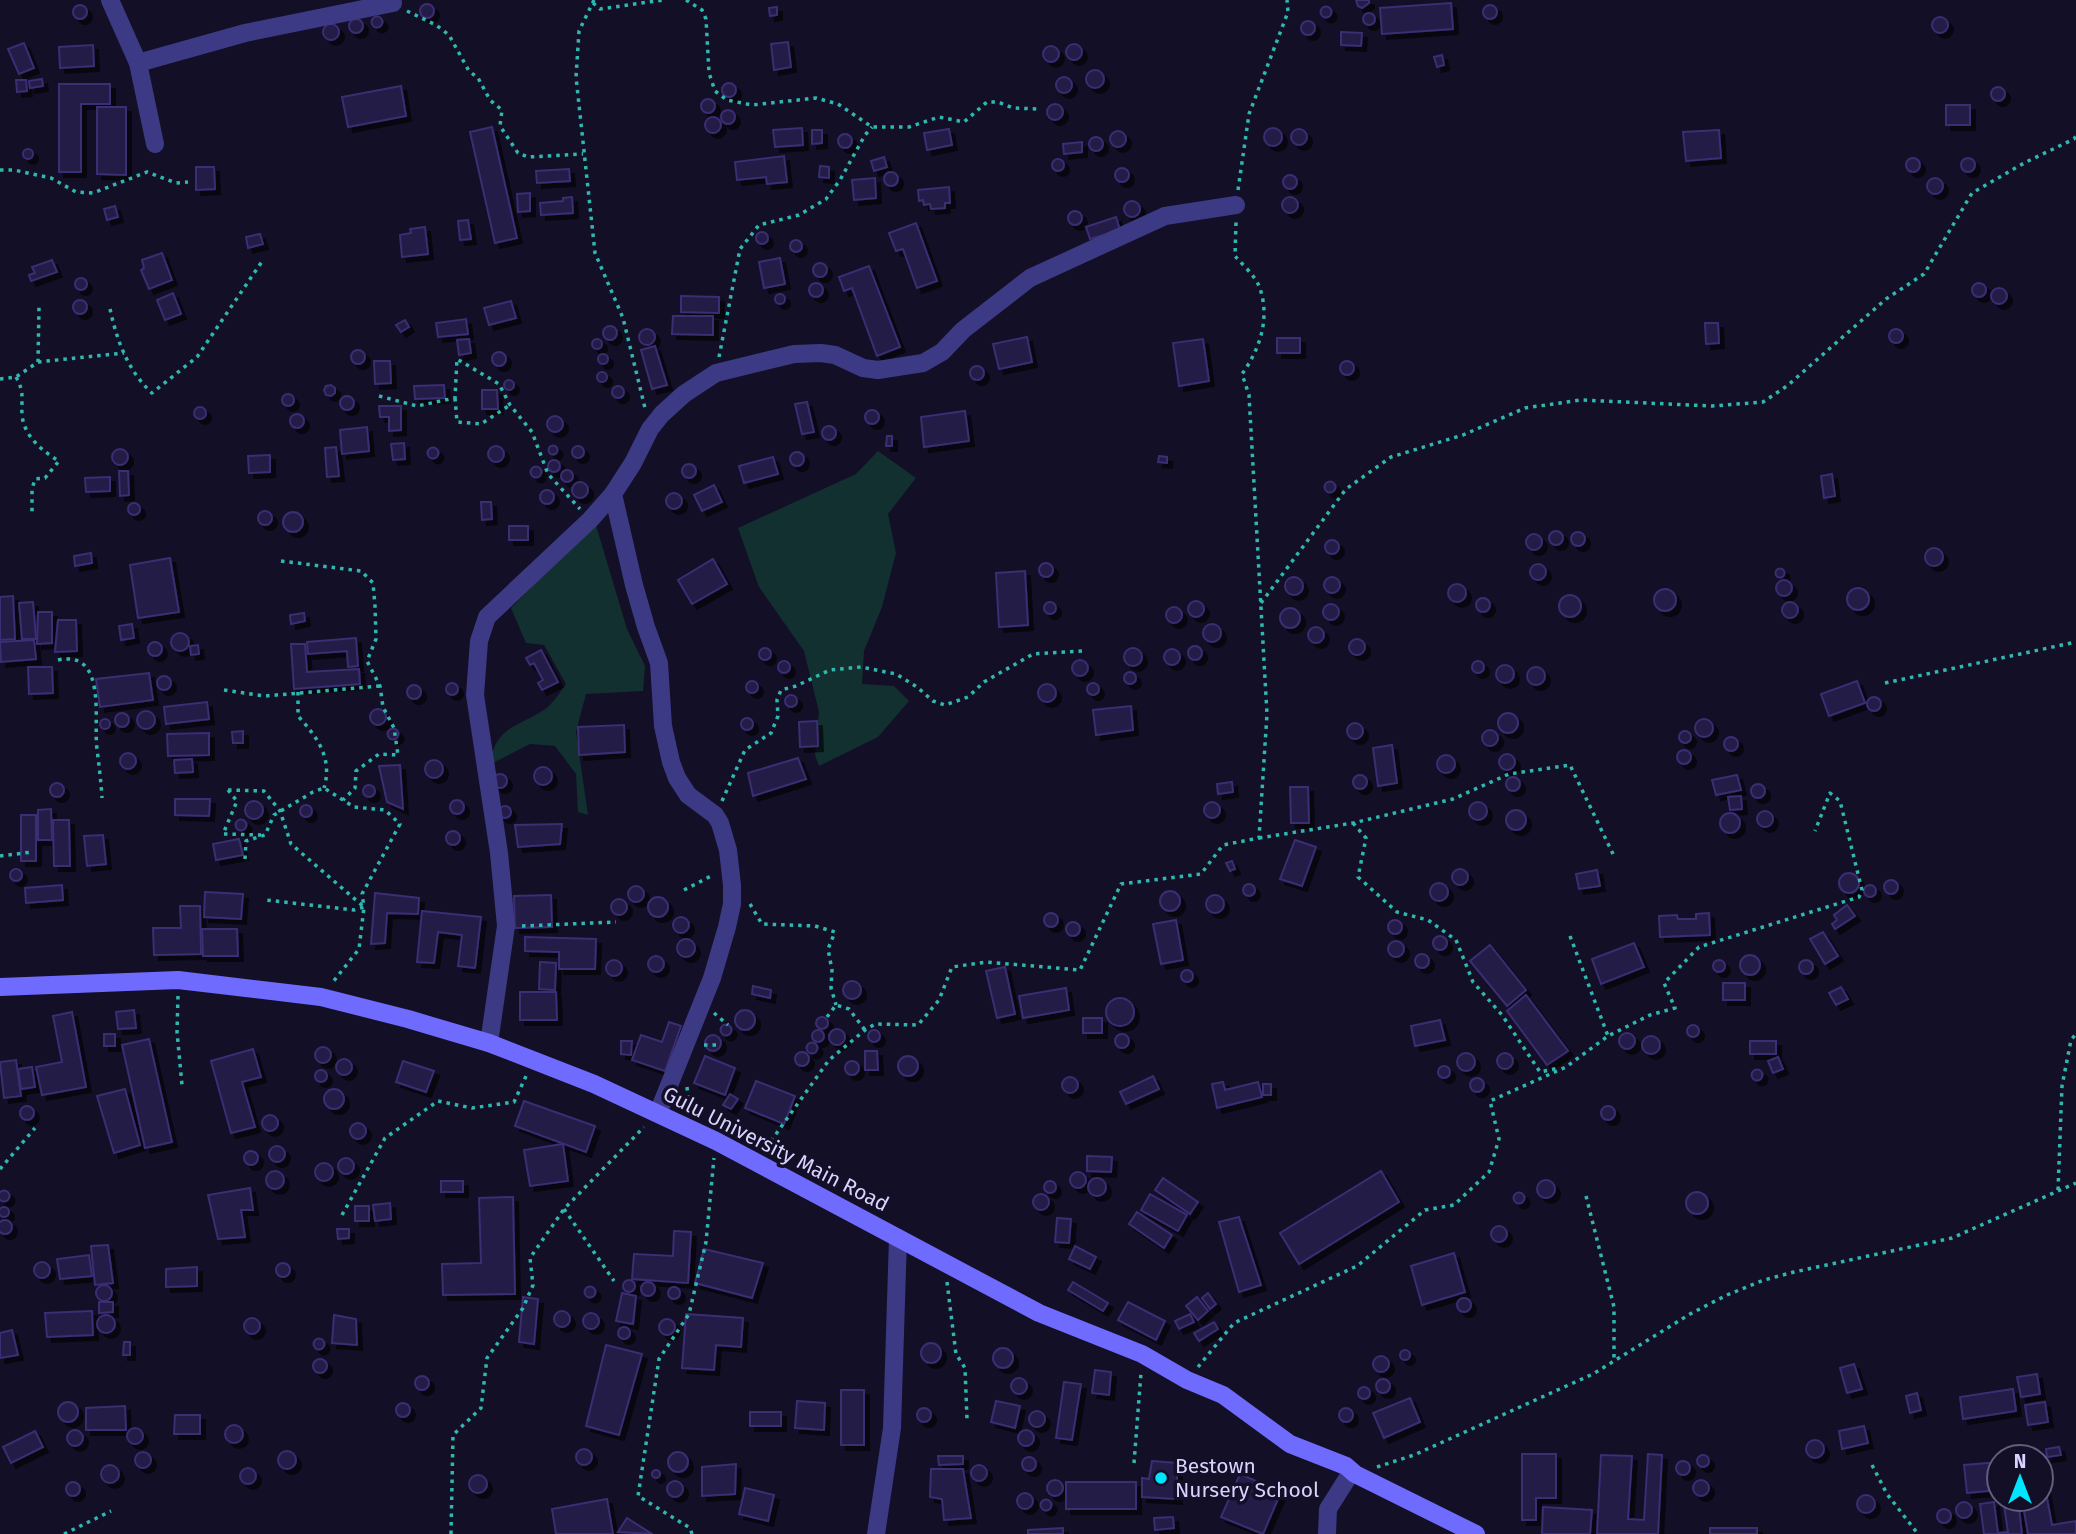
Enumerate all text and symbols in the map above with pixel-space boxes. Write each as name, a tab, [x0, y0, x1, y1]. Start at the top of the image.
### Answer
street label: Gulu University Main Road	[659, 1081, 893, 1217]
north arrow	[1985, 1443, 2055, 1513]
text: N	[2014, 1450, 2026, 1473]
place label: Bestown Nursery School	[1175, 1453, 1319, 1503]
marker: Bestown Nursery School	[1153, 1470, 1169, 1486]

